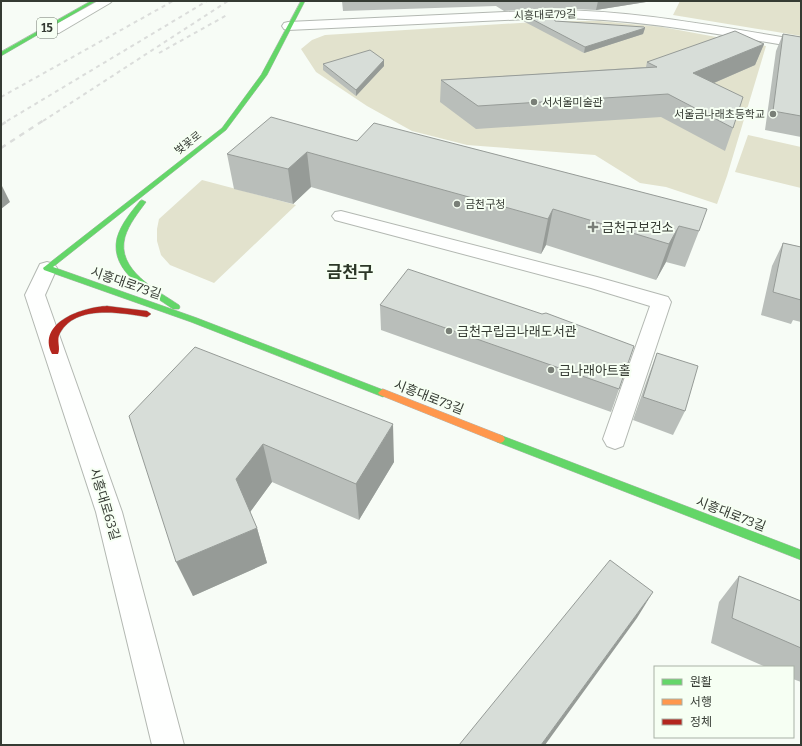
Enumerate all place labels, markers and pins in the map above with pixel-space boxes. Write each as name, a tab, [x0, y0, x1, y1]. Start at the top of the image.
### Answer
place label: 서서울미술관	[542, 96, 603, 109]
marker: 서서울미술관	[529, 97, 539, 107]
place label: 서울금나래초등학교	[674, 108, 765, 121]
marker: 서울금나래초등학교	[768, 109, 778, 119]
place label: 금천구청	[465, 198, 505, 211]
marker: 금천구청	[452, 199, 462, 209]
place label: 금천구보건소	[602, 220, 674, 235]
marker: 금천구보건소	[587, 221, 599, 233]
place label: 금천구립금나래도서관	[457, 324, 577, 339]
marker: 금천구립금나래도서관	[444, 326, 454, 336]
place label: 금나래아트홀	[559, 363, 631, 378]
marker: 금나래아트홀	[546, 365, 556, 375]

